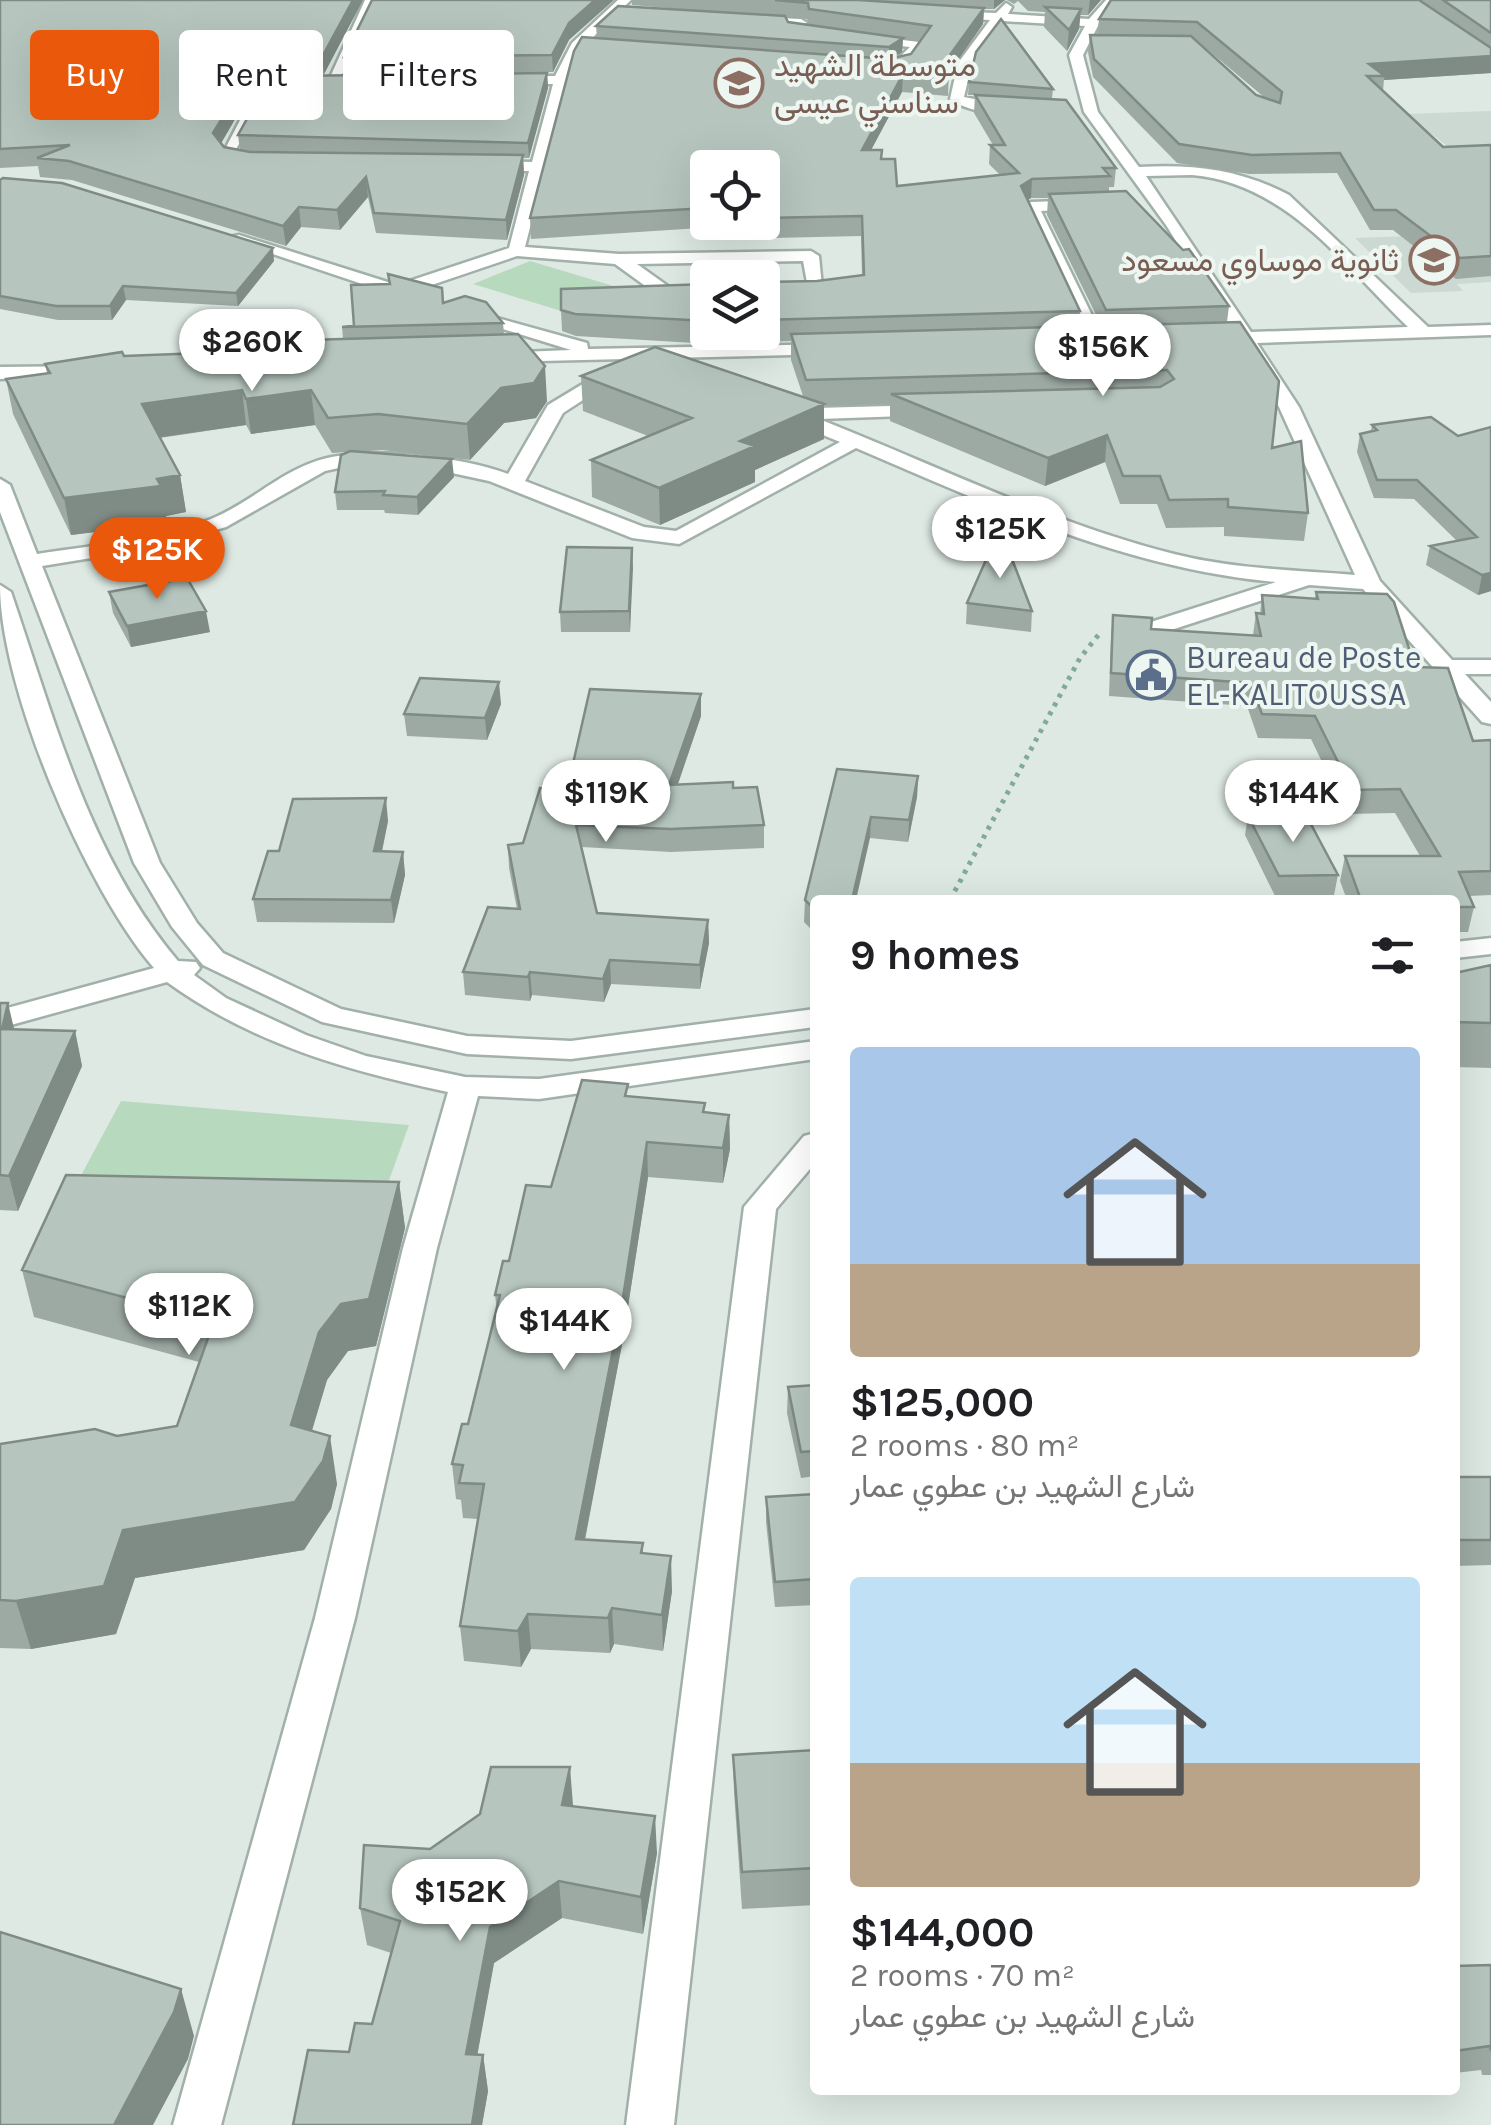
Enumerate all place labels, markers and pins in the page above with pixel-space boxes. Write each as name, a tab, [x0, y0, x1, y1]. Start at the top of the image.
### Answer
place label: متوسطة الشهيد سناسني عيسى	[774, 47, 976, 128]
school or university icon: متوسطة الشهيد سناسني عيسى	[713, 57, 765, 109]
school or university icon: ثانوية موساوي مسعود	[1408, 234, 1460, 286]
place label: ثانوية موساوي مسعود	[1121, 242, 1399, 286]
pin: $260K	[182, 309, 322, 394]
pin: $156K	[1033, 314, 1173, 399]
pin: $125K	[930, 496, 1070, 581]
pin: $125K	[87, 517, 227, 602]
place label: Bureau de Poste EL-KALITOUSSA	[1186, 639, 1421, 713]
public building icon: Bureau de Poste EL-KALITOUSSA	[1125, 649, 1177, 701]
pin: $119K	[536, 760, 676, 845]
pin: $144K	[1223, 760, 1363, 845]
pin: $112K	[119, 1273, 259, 1358]
pin: $144K	[494, 1288, 634, 1373]
pin: $152K	[390, 1859, 530, 1944]

